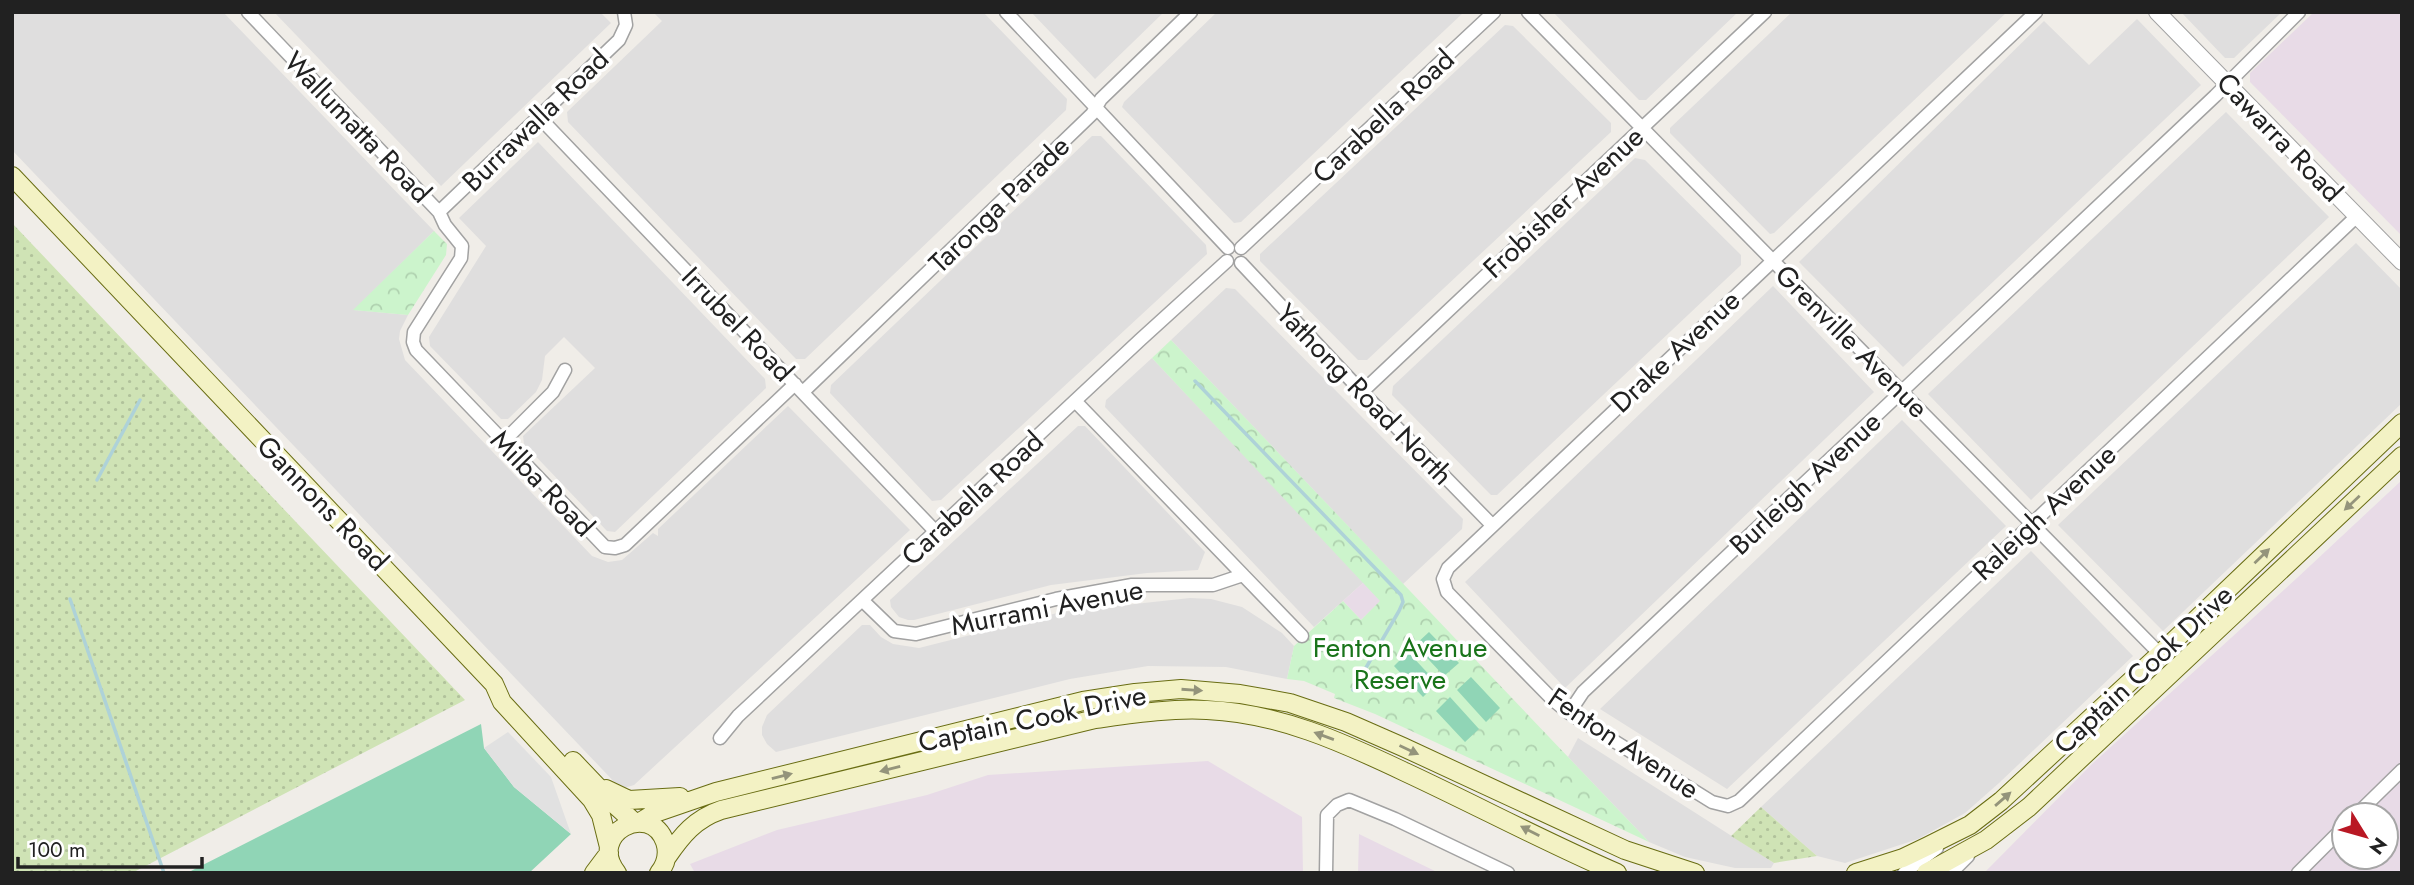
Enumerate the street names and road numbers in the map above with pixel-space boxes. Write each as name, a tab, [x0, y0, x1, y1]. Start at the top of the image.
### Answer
street label: Burrawalla Road	[453, 39, 618, 201]
street label: Carabella Road	[1303, 40, 1464, 193]
street label: Wallumatta Road	[274, 42, 441, 212]
street label: Cawarra Road	[2207, 63, 2352, 211]
street label: Frobisher Avenue	[1474, 117, 1653, 288]
street label: Taronga Parade	[920, 126, 1079, 282]
street label: Grenville Avenue	[1766, 255, 1938, 427]
street label: Irrubel Road	[672, 257, 803, 391]
street label: Drake Avenue	[1601, 280, 1749, 422]
street label: Yathong Road North	[1267, 294, 1462, 495]
street label: Burleigh Avenue	[1720, 402, 1890, 565]
street label: Milba Road	[481, 421, 604, 546]
street label: Carabella Road	[892, 422, 1053, 575]
street label: Gannons Road	[247, 426, 398, 580]
street label: Raleigh Avenue	[1963, 435, 2125, 590]
street label: Murrami Avenue	[948, 569, 1147, 646]
street label: Captain Cook Drive	[2045, 575, 2242, 763]
street label: Captain Cook Drive	[914, 674, 1150, 763]
street label: Fenton Avenue	[1540, 678, 1708, 809]

